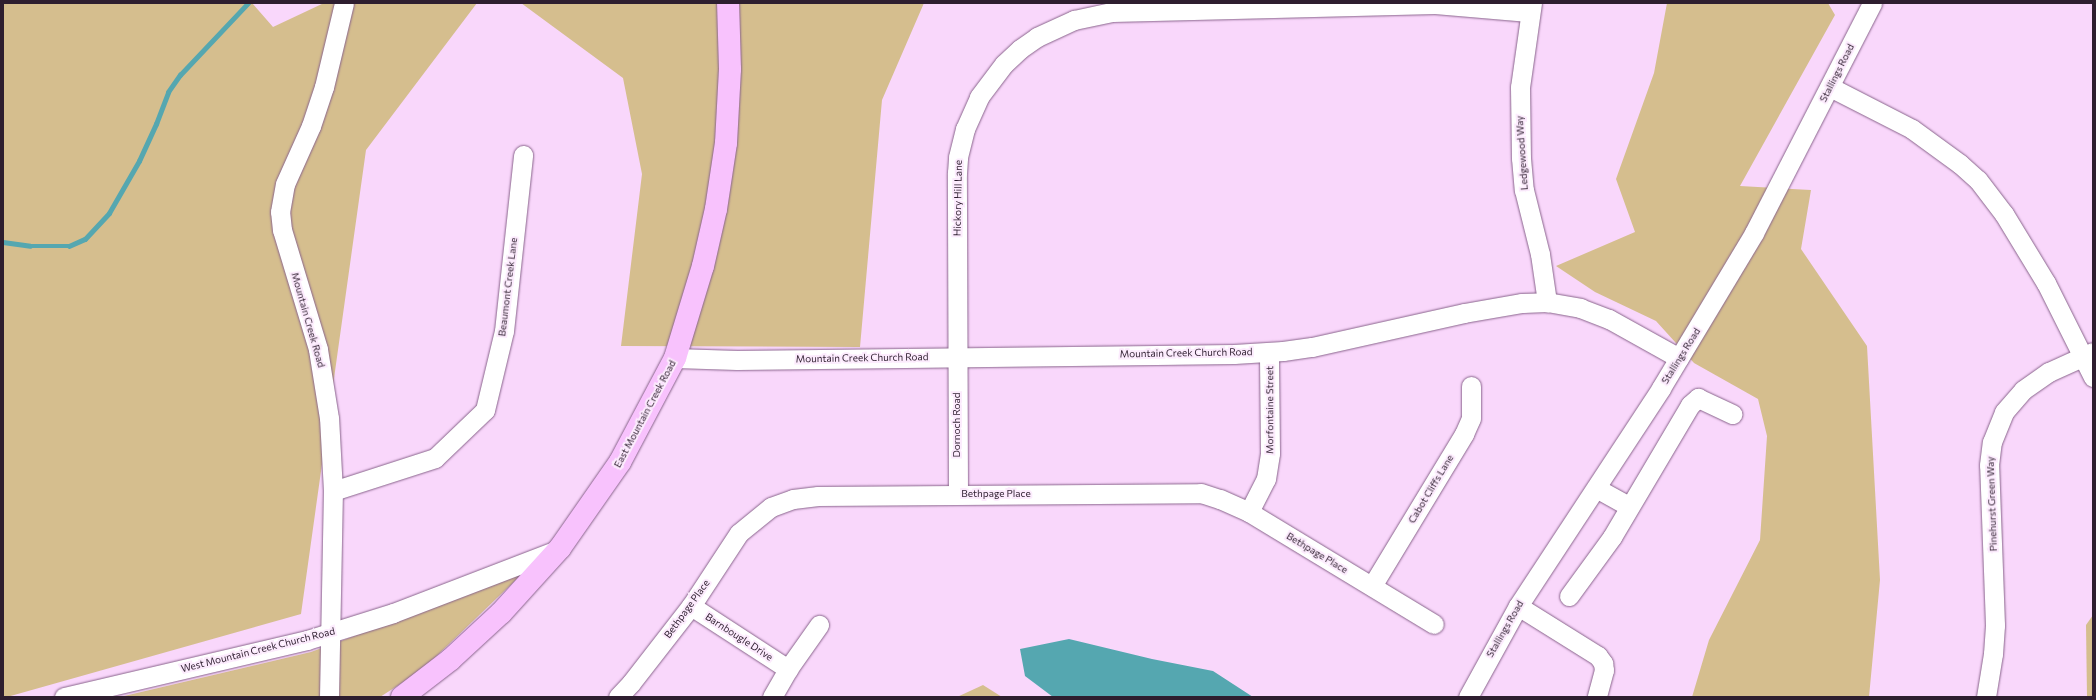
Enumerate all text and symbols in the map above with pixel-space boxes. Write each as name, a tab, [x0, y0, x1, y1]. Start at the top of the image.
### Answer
street label: Stallings Road	[1817, 42, 1857, 104]
street label: Ledgewood Way	[1513, 115, 1531, 191]
street label: Hickory Hill Lane	[951, 160, 965, 236]
street label: Beaumont Creek Lane	[496, 237, 520, 337]
street label: Mountain Creek Road	[289, 271, 327, 369]
street label: Stallings Road	[1659, 326, 1703, 386]
street label: Mountain Creek Church Road	[1119, 346, 1253, 360]
street label: Mountain Creek Church Road	[795, 351, 929, 365]
street label: East Mountain Creek Road	[612, 358, 678, 470]
street label: Morfontaine Street	[1264, 366, 1276, 454]
street label: Dornoch Road	[951, 393, 963, 457]
street label: Cabot Cliffs Lane	[1406, 453, 1456, 525]
street label: Pinehurst Green Way	[1984, 456, 2000, 552]
street label: Bethpage Place	[961, 488, 1031, 500]
street label: Bethpage Place	[1284, 530, 1350, 576]
street label: Bethpage Place	[662, 577, 712, 641]
street label: Stallings Road	[1484, 598, 1526, 660]
street label: Barnbougle Drive	[703, 611, 775, 663]
street label: West Mountain Creek Church Road	[180, 625, 336, 675]

